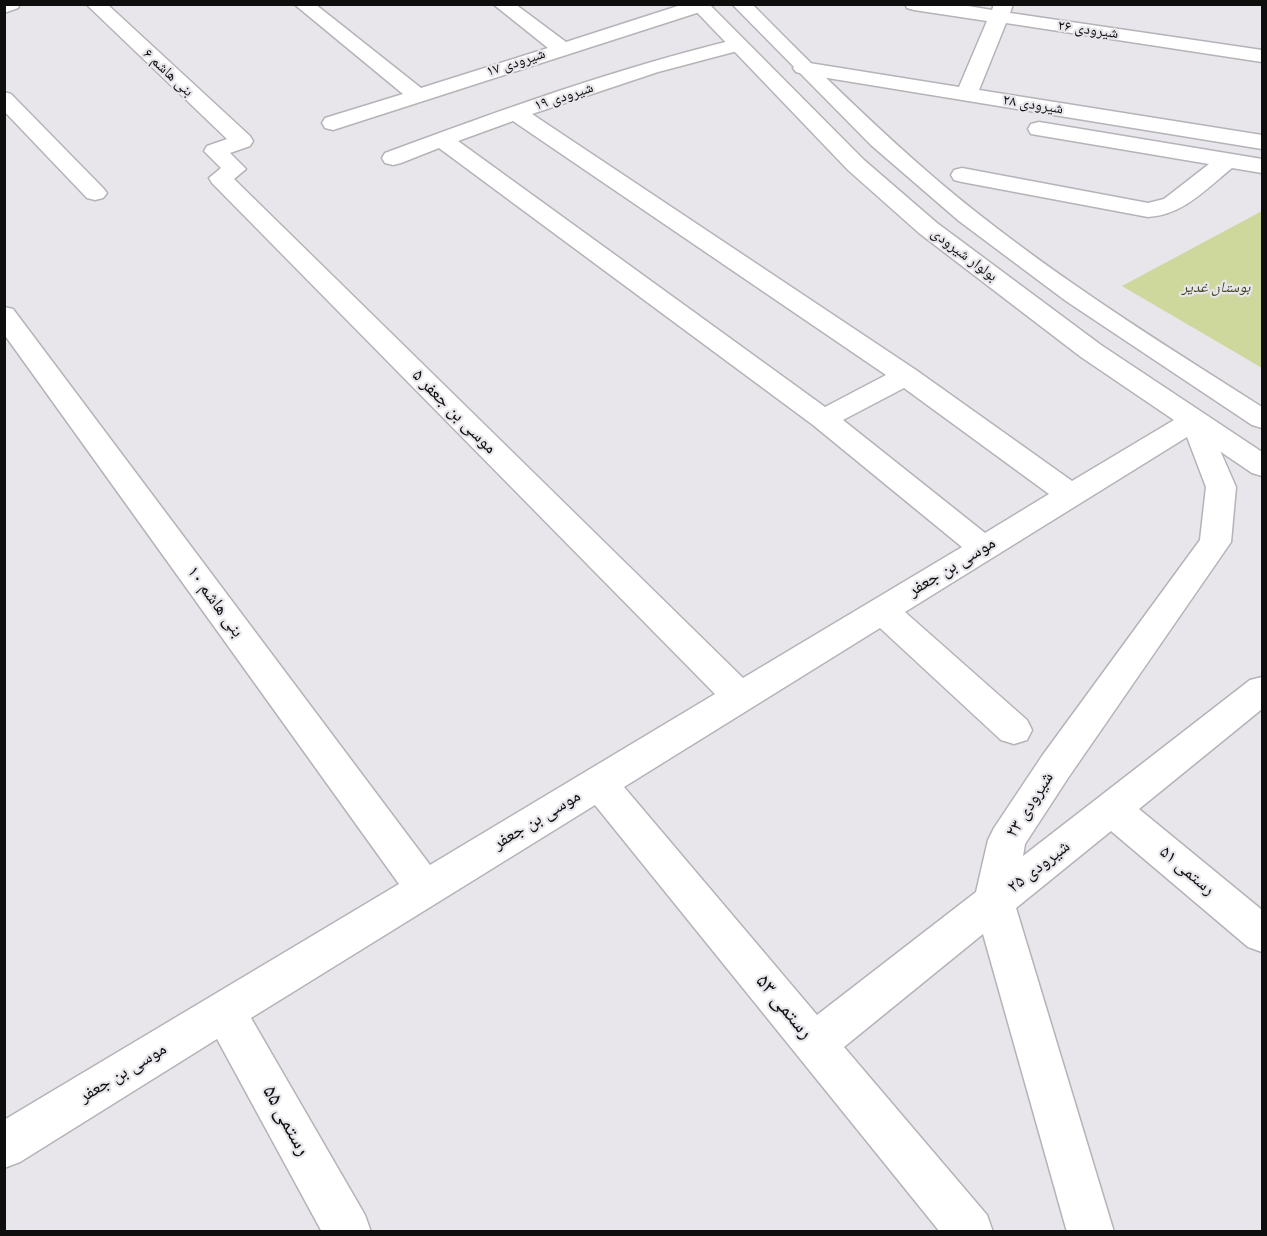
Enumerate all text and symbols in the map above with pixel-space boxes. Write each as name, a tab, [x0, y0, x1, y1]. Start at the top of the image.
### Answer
street label: شیرودی ۲۶	[1057, 17, 1119, 43]
street label: بنی هاشم ۶	[139, 45, 197, 101]
street label: شیرودی ۱۷	[484, 45, 548, 81]
street label: شیرودی ۱۹	[532, 79, 596, 115]
street label: شیرودی ۲۸	[1001, 91, 1065, 119]
street label: بولوار شیرودی	[927, 224, 1001, 286]
park label: بوستان غدیر	[1182, 279, 1250, 297]
street label: موسی بن جعفر ۵	[407, 365, 501, 459]
street label: موسی بن جعفر	[904, 532, 1000, 602]
street label: بنی هاشم ۱۰	[182, 562, 248, 642]
street label: شیرودی ۲۳	[1001, 768, 1059, 842]
street label: موسی بن جعفر	[489, 785, 585, 855]
street label: شیرودی ۲۵	[1003, 836, 1075, 898]
street label: رستمی ۵۱	[1155, 842, 1219, 900]
street label: رستمی ۵۳	[750, 970, 818, 1044]
street label: موسی بن جعفر	[75, 1038, 171, 1108]
street label: رستمی ۵۵	[256, 1081, 316, 1161]

